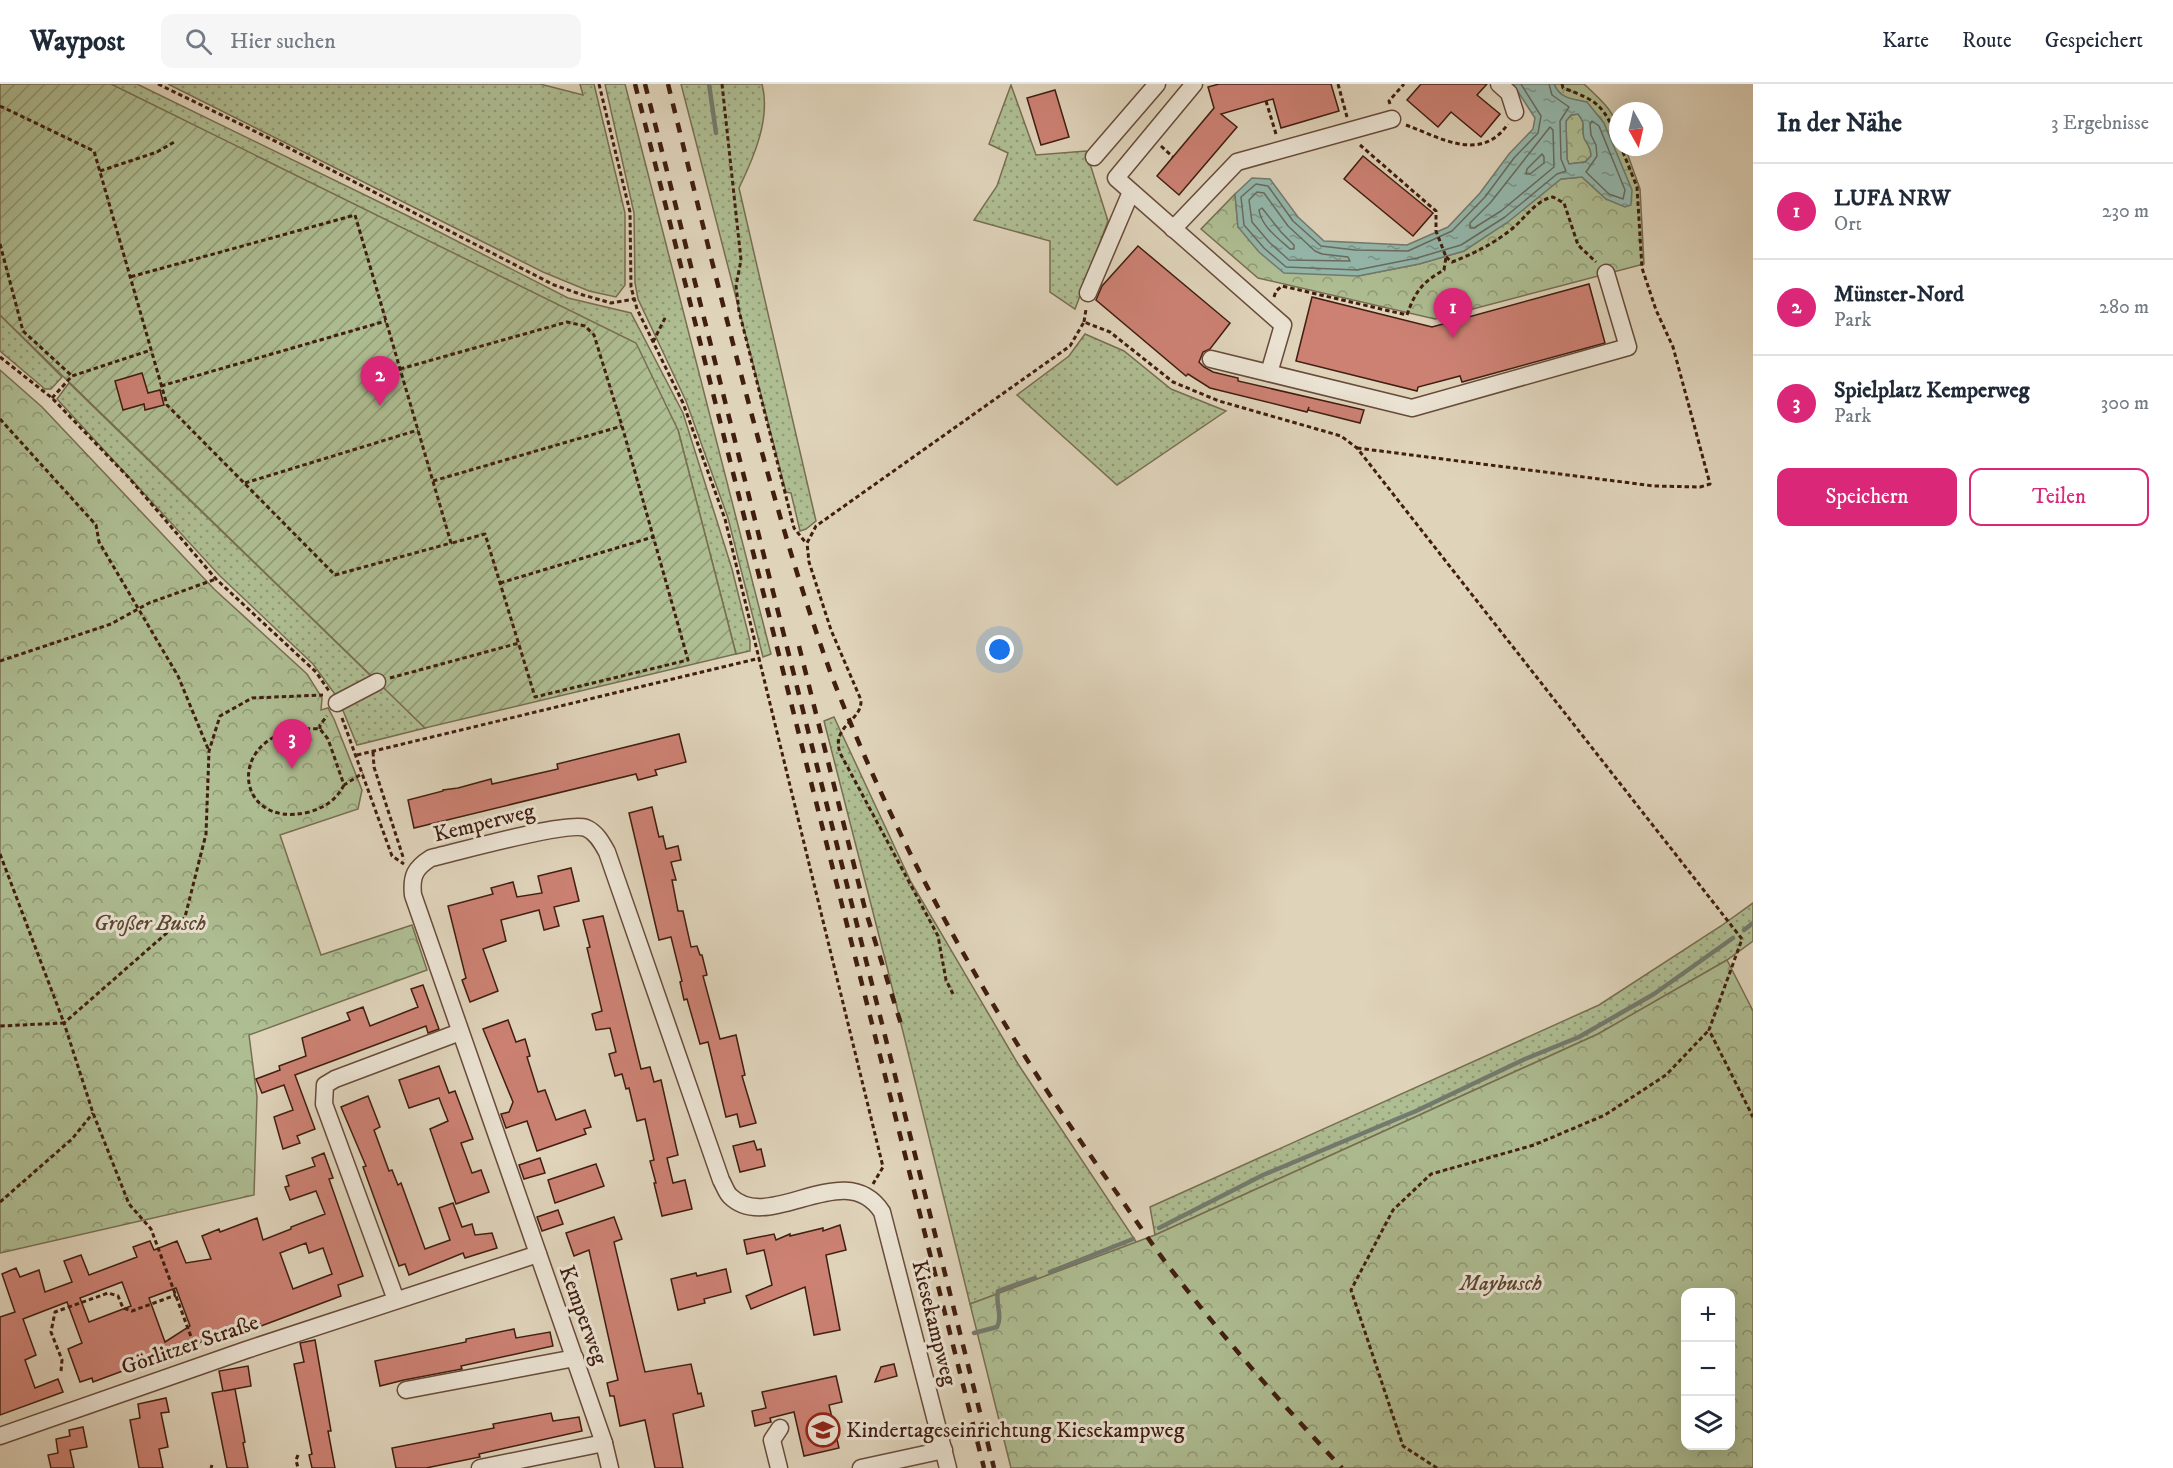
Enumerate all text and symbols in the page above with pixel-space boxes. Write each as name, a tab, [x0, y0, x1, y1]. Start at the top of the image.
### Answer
search box	[161, 14, 581, 68]
text: Waypost	[30, 24, 125, 59]
icon: search	[182, 25, 215, 58]
text: Hier suchen	[230, 28, 336, 55]
text: Karte	[1882, 28, 1929, 54]
text: Route	[1962, 28, 2012, 54]
text: Gespeichert	[2045, 28, 2143, 54]
north arrow	[1609, 102, 1663, 156]
text: In der Nähe	[1777, 107, 1902, 140]
text: 3 Ergebnisse	[2051, 111, 2149, 136]
text: LUFA NRW	[1834, 185, 1951, 212]
text: 1	[1793, 199, 1800, 224]
text: 230 m	[2102, 199, 2149, 224]
text: Ort	[1834, 212, 1862, 237]
text: Münster-Nord	[1834, 281, 1964, 308]
pin: 1	[1434, 288, 1472, 338]
text: 2	[1792, 295, 1801, 320]
text: 280 m	[2099, 295, 2149, 320]
text: Park	[1834, 308, 1871, 333]
pin: 2	[360, 356, 400, 406]
text: Spielplatz Kemperweg	[1834, 377, 2029, 404]
text: 3	[1793, 391, 1800, 416]
text: 300 m	[2101, 391, 2149, 416]
text: Park	[1834, 404, 1871, 429]
button: Speichern	[1777, 468, 1957, 526]
button: Teilen	[1969, 468, 2149, 526]
your location	[985, 635, 1014, 664]
pin: 3	[272, 720, 312, 769]
street label: Kemperweg	[431, 797, 538, 849]
park label: Großer Busch	[94, 910, 206, 937]
street label: Kiesekampweg	[905, 1257, 963, 1389]
street label: Kemperweg	[553, 1262, 613, 1368]
park label: Maybusch	[1458, 1270, 1542, 1297]
map controls	[1681, 1288, 1735, 1450]
button: +	[1681, 1288, 1735, 1342]
street label: Görlitzer Straße	[118, 1309, 262, 1381]
button: −	[1681, 1342, 1735, 1396]
button: layers	[1681, 1396, 1735, 1450]
school or university icon: Kindertageseinrichtung Kiesekampweg	[805, 1412, 841, 1448]
place label: Kindertageseinrichtung Kiesekampweg	[846, 1417, 1185, 1444]

